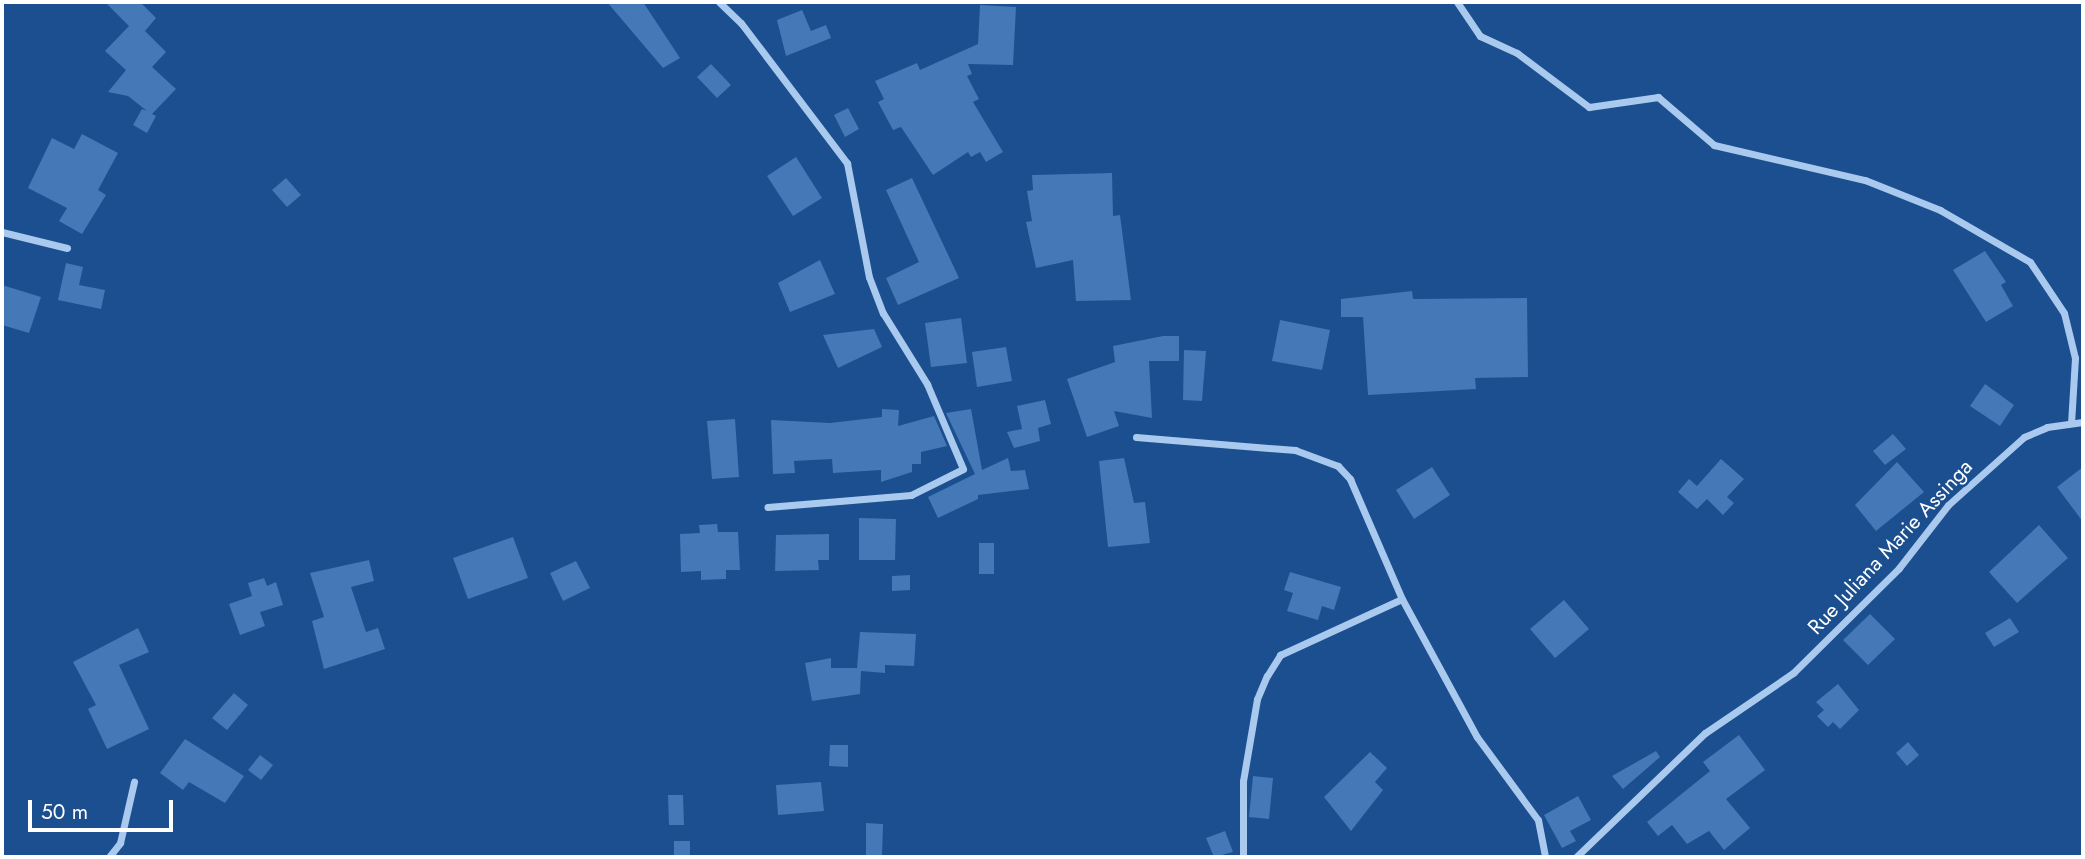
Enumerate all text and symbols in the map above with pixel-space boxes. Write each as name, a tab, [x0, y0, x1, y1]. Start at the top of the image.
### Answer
street label: Rue Juliana Marie Assinga	[1802, 454, 1978, 640]
scale bar	[32, 786, 177, 830]
text: 50 m	[41, 797, 88, 827]

